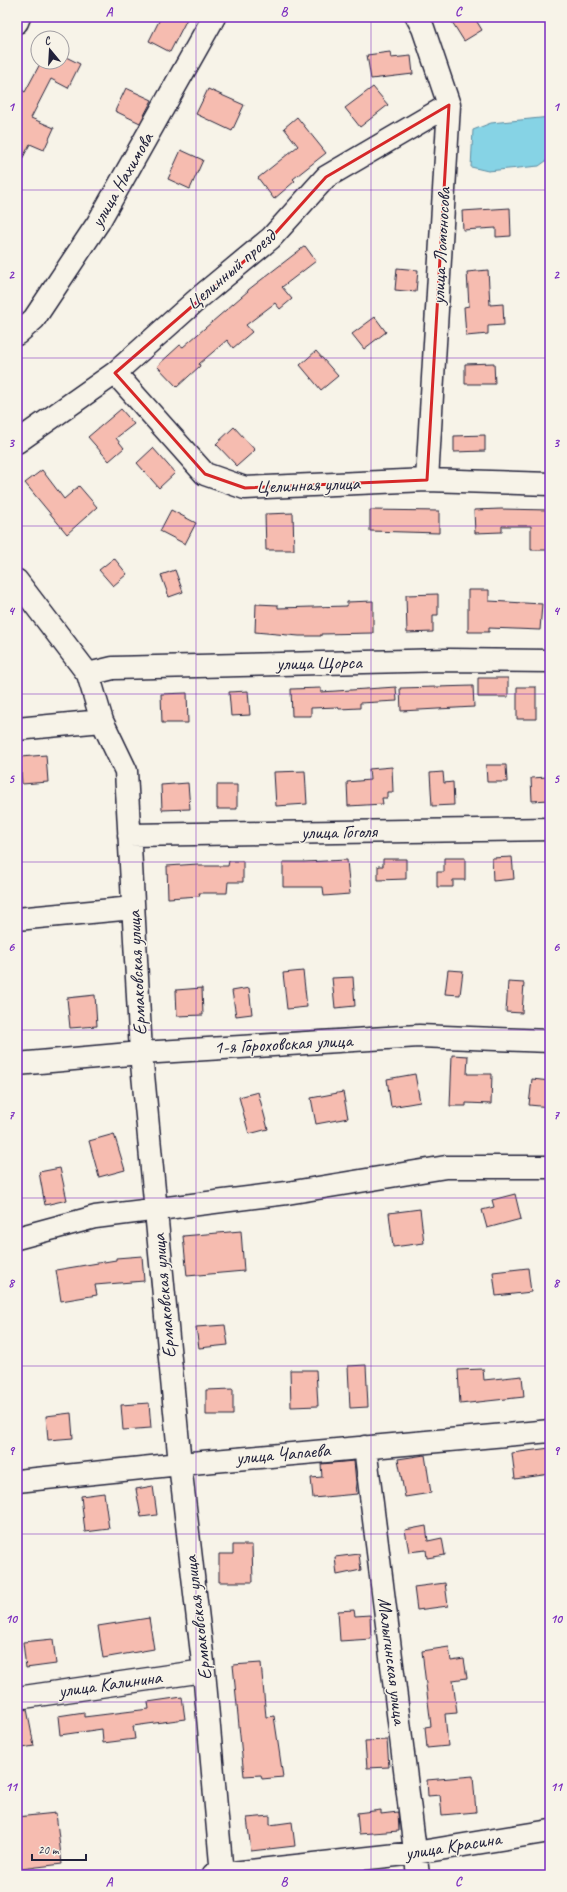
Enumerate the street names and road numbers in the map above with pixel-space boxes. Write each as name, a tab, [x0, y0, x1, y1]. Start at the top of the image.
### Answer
street label: улица Нахимова	[85, 127, 160, 233]
street label: улица Ломоносова	[426, 185, 456, 306]
street label: Целинный проезд	[181, 223, 283, 315]
street label: Целинная улица	[256, 471, 362, 499]
street label: улица Щорса	[275, 650, 363, 676]
street label: улица Гоголя	[300, 819, 379, 845]
street label: Ермаковская улица	[122, 908, 152, 1036]
street label: 1-я Гороховская улица	[213, 1028, 355, 1060]
street label: Ермаковская улица	[146, 1231, 181, 1359]
street label: улица Чапаева	[234, 1438, 333, 1470]
street label: Ермаковская улица	[178, 1553, 218, 1681]
street label: Малыгинская улица	[372, 1596, 412, 1728]
street label: улица Калинина	[56, 1665, 165, 1703]
street label: улица Красина	[403, 1826, 505, 1866]

